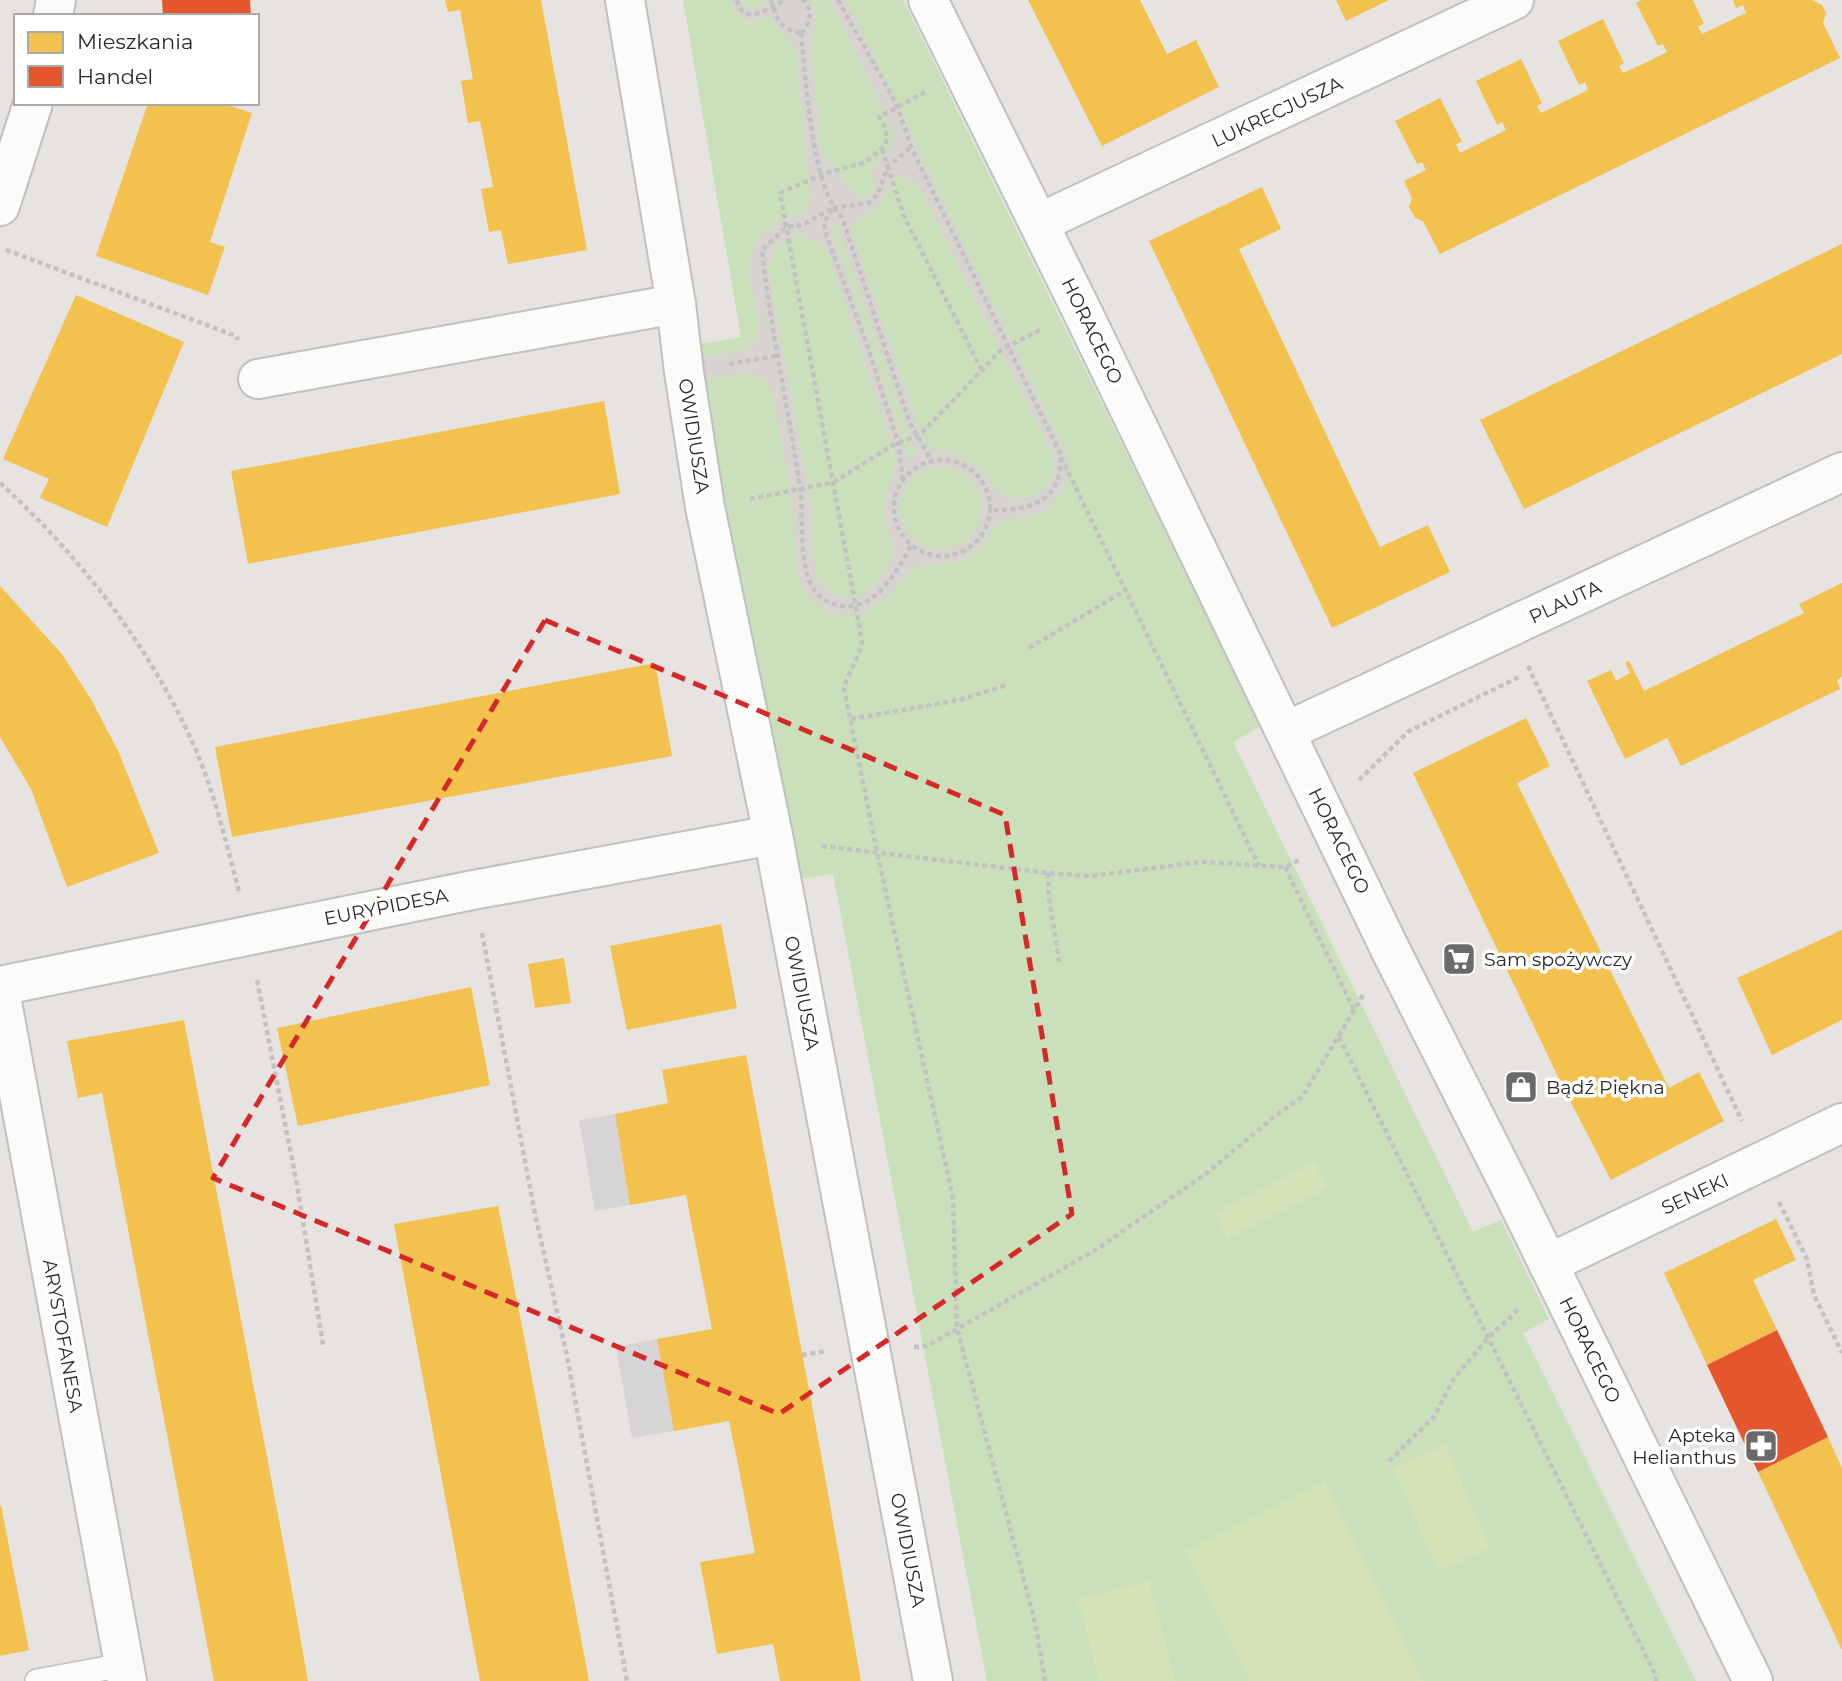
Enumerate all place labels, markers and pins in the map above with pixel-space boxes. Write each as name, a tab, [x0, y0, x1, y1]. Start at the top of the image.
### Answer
supermarket icon: Sam spożywczy	[1440, 940, 1478, 978]
place label: Sam spożywczy	[1484, 948, 1633, 971]
shop icon: Bądź Piękna	[1502, 1068, 1540, 1106]
place label: Bądź Piękna	[1546, 1076, 1665, 1099]
place label: Apteka Helianthus	[1632, 1424, 1736, 1469]
pharmacy icon: Apteka Helianthus	[1742, 1427, 1780, 1465]

